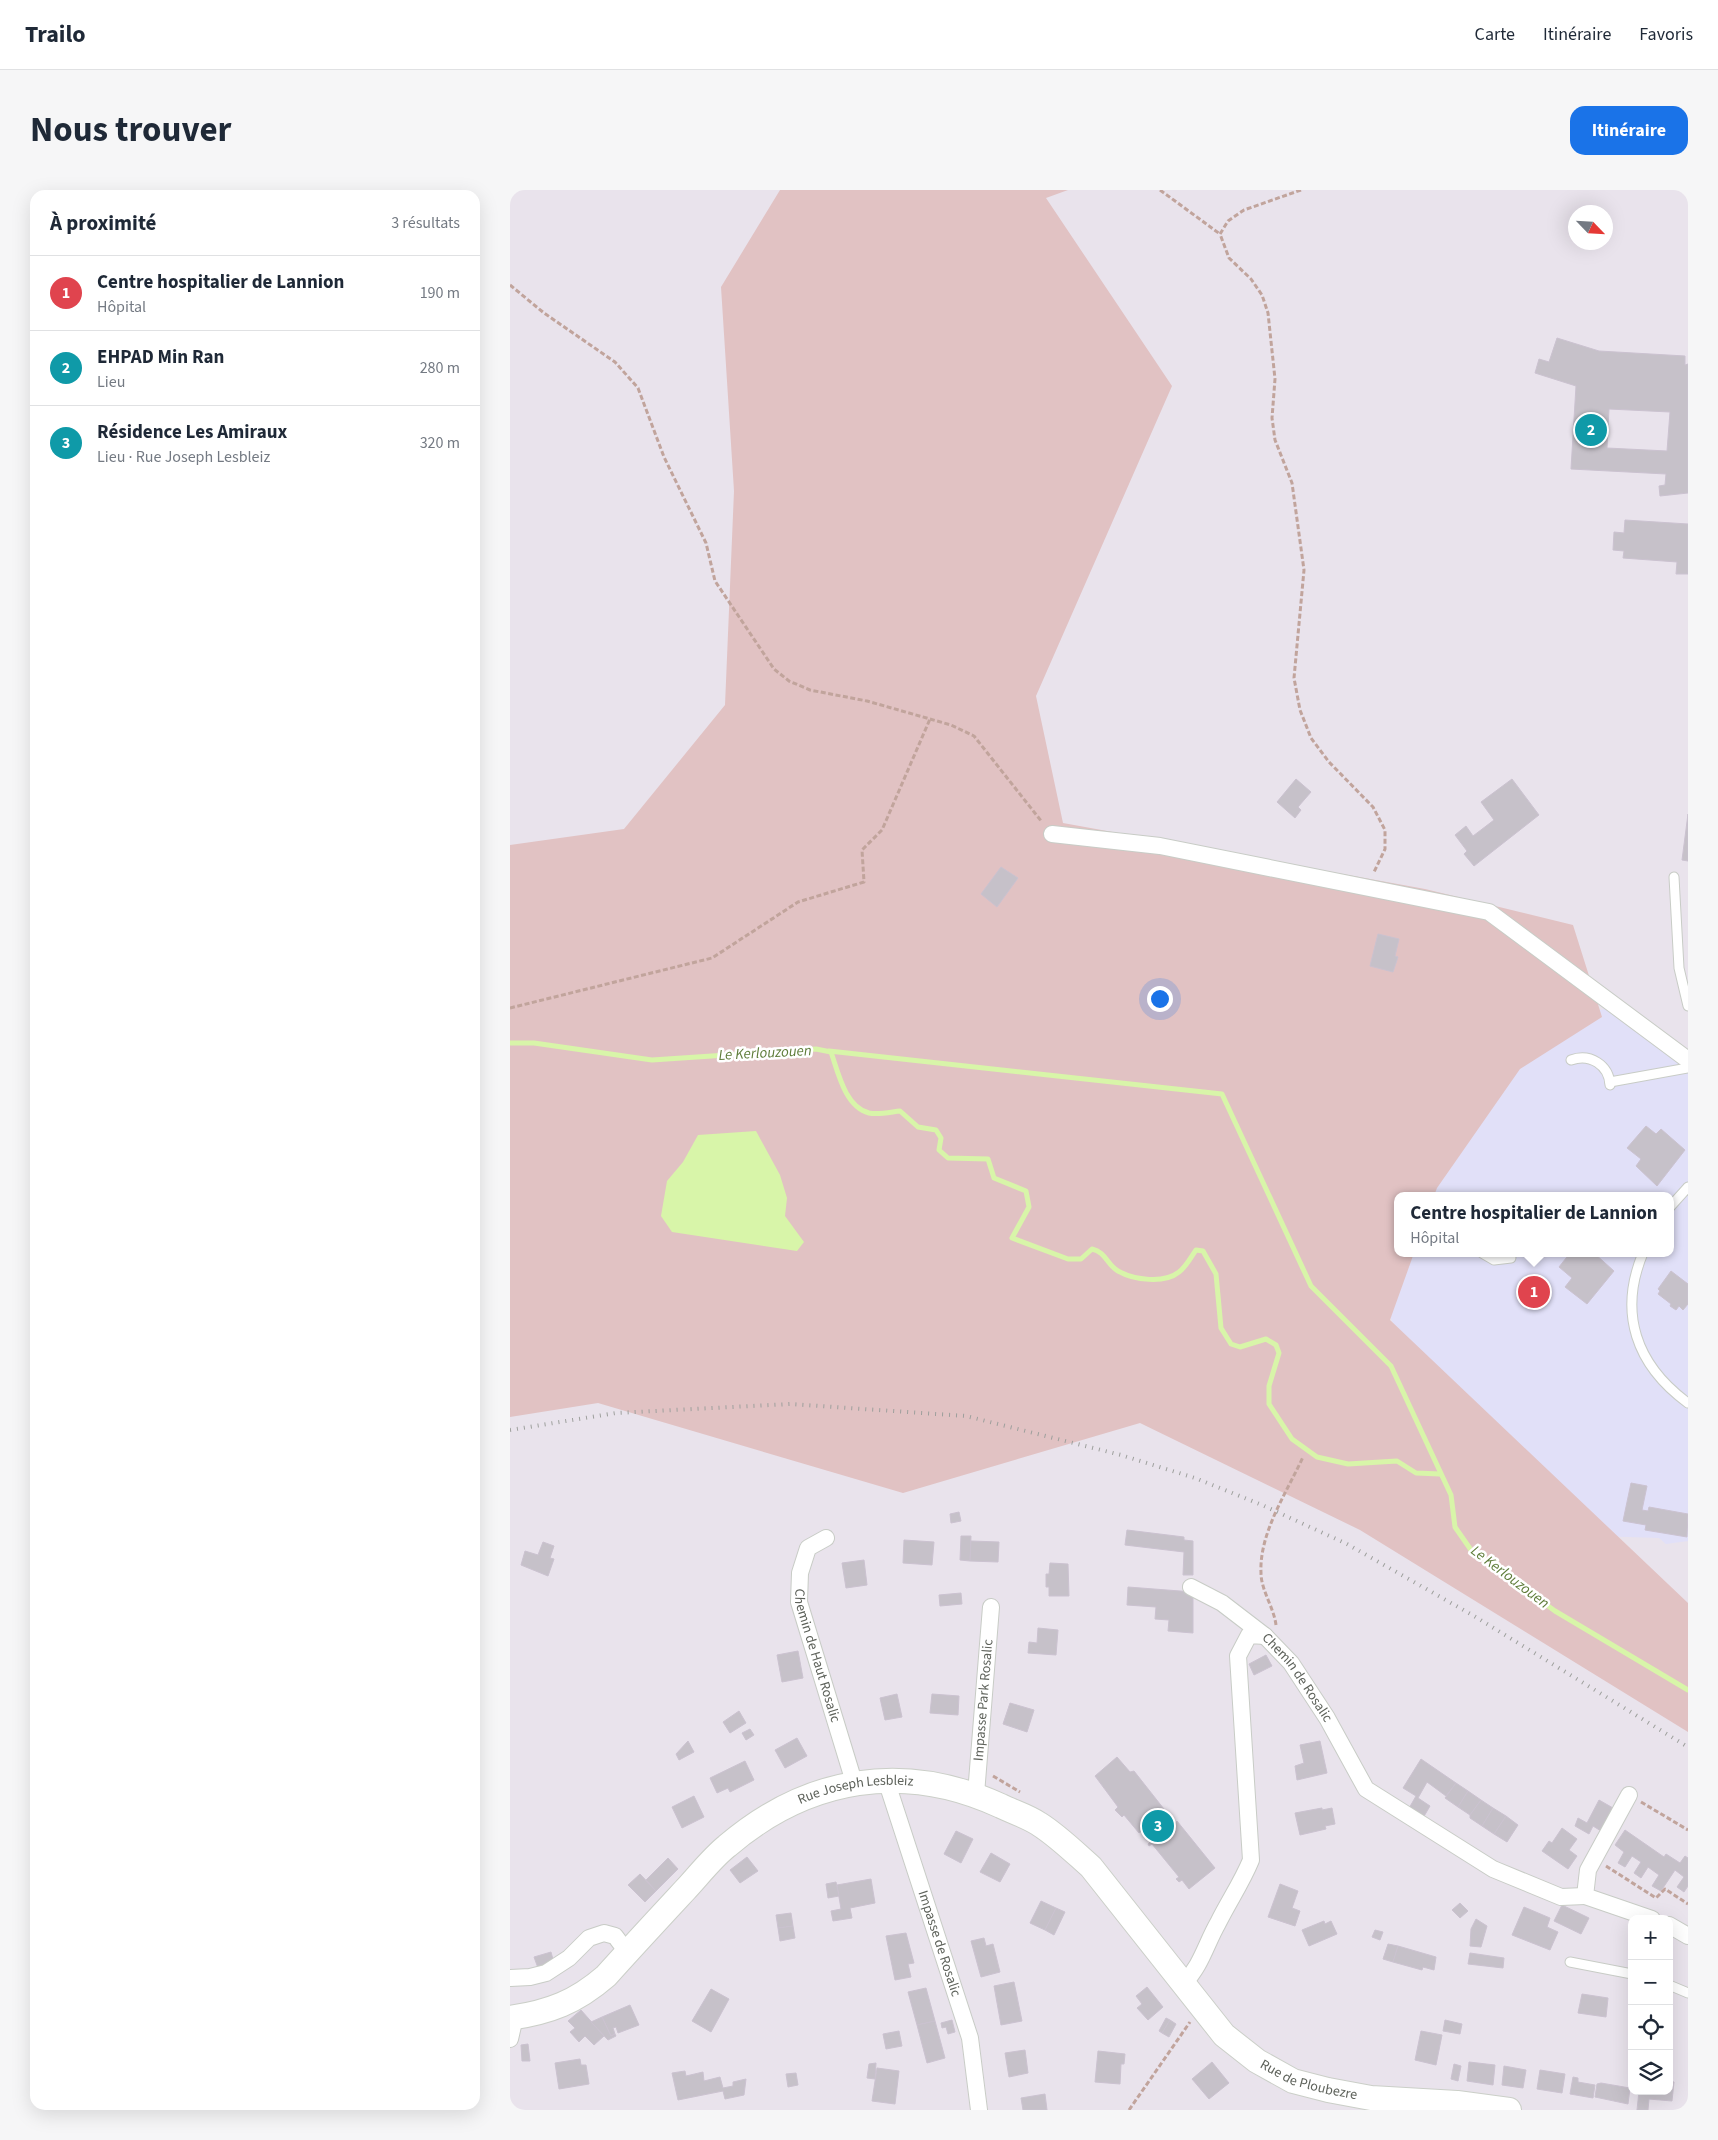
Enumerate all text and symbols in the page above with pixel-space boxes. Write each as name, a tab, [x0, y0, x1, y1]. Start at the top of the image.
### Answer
text: Trailo	[25, 17, 86, 52]
text: Carte	[1475, 22, 1515, 47]
text: Itinéraire	[1543, 22, 1611, 47]
text: Favoris	[1639, 22, 1693, 47]
text: Nous trouver	[30, 105, 231, 155]
button: Itinéraire	[1570, 106, 1688, 155]
north arrow	[1568, 205, 1613, 250]
text: À proximité	[50, 208, 156, 238]
text: 3 résultats	[391, 212, 460, 234]
text: Centre hospitalier de Lannion	[97, 269, 344, 296]
text: 1	[62, 282, 70, 304]
text: 190 m	[420, 282, 460, 304]
text: Hôpital	[97, 296, 146, 318]
text: EHPAD Min Ran	[97, 344, 224, 371]
text: 2	[62, 357, 70, 379]
text: 280 m	[420, 357, 460, 379]
text: Lieu	[97, 371, 125, 393]
pin: 2	[1575, 411, 1607, 449]
text: Résidence Les Amiraux	[97, 419, 287, 446]
text: 3	[62, 432, 70, 454]
text: 320 m	[420, 432, 460, 454]
text: Lieu · Rue Joseph Lesbleiz	[97, 446, 270, 468]
your location	[1147, 986, 1173, 1012]
water label: Le Kerlouzouen	[718, 1040, 812, 1066]
popup	[1394, 1192, 1674, 1257]
text: Centre hospitalier de Lannion	[1410, 1200, 1658, 1227]
text: Hôpital	[1410, 1227, 1459, 1249]
pin: 1	[1518, 1273, 1550, 1311]
water label: Le Kerlouzouen	[1466, 1541, 1554, 1614]
street label: Chemin de Haut Rosalic	[789, 1588, 845, 1726]
street label: Chemin de Rosalic	[1257, 1628, 1338, 1726]
street label: Impasse Park Rosalic	[969, 1638, 998, 1762]
street label: Rue Joseph Lesbleiz	[795, 1771, 914, 1810]
pin: 3	[1142, 1807, 1174, 1845]
street label: Impasse de Rosalic	[913, 1888, 966, 2000]
map controls	[1628, 1915, 1673, 2095]
button: +	[1628, 1915, 1673, 1960]
button: −	[1628, 1960, 1673, 2005]
button: locate	[1628, 2005, 1673, 2050]
button: layers	[1628, 2050, 1673, 2095]
street label: Rue de Ploubezre	[1256, 2055, 1359, 2105]

